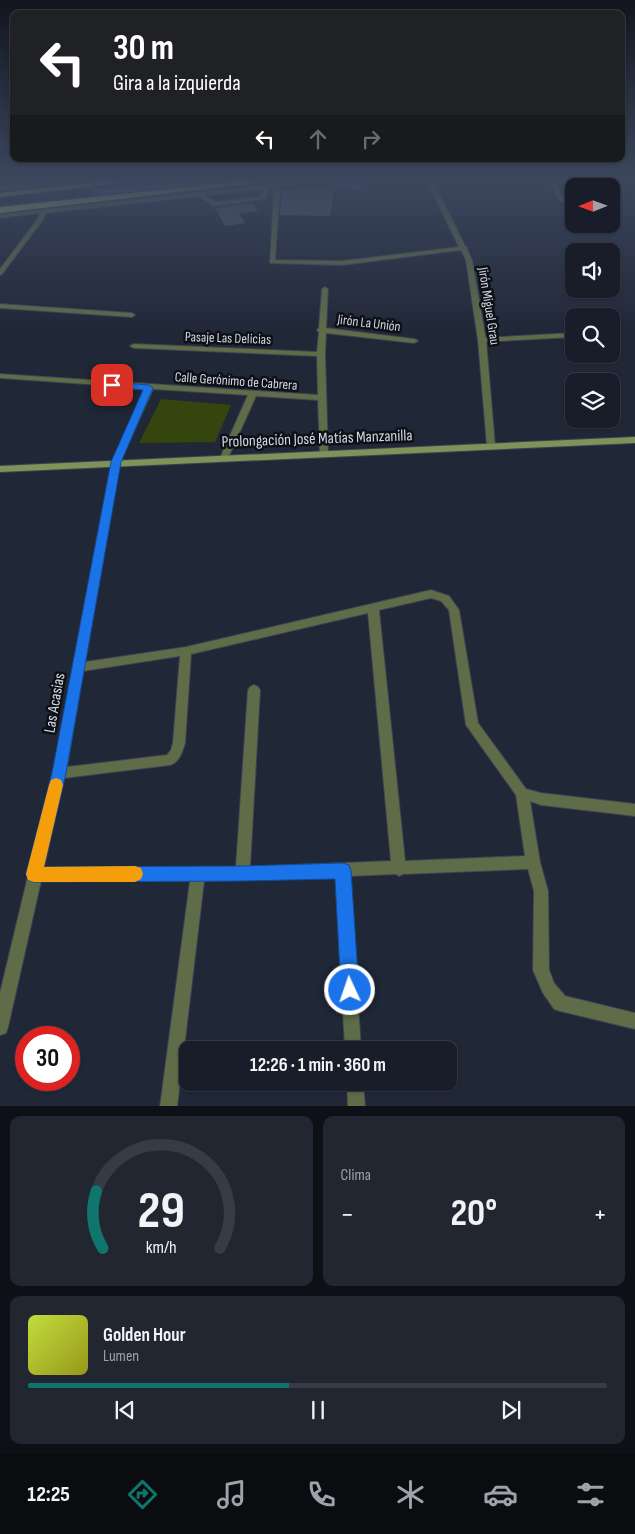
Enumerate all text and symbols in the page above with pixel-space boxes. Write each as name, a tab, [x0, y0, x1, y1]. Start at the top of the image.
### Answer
text: 30 m	[113, 27, 174, 70]
icon: left	[30, 30, 95, 95]
text: Gira a la izquierda	[113, 70, 241, 97]
icon: left	[251, 125, 279, 153]
icon: ahead	[304, 125, 332, 153]
icon: right	[357, 125, 385, 153]
north arrow	[565, 178, 620, 232]
map controls	[565, 178, 620, 428]
button: sound	[565, 243, 620, 298]
street label: Jirón Miguel Grau	[474, 265, 504, 346]
button: search	[565, 308, 620, 363]
street label: Jirón La Unión	[335, 311, 402, 335]
street label: Pasaje Las Delicias	[185, 328, 271, 348]
pin	[91, 364, 133, 406]
street label: Calle Gerónimo de Cabrera	[174, 368, 298, 394]
icon: arrive	[98, 371, 126, 399]
button: layers	[565, 373, 620, 428]
street label: Prolongación José Matías Manzanilla	[221, 426, 413, 452]
street label: Las Acasias	[40, 671, 70, 734]
position arrow	[323, 963, 375, 1015]
speed limit sign: 30	[15, 1026, 80, 1091]
text: 12:26 · 1 min · 360 m	[250, 1054, 386, 1077]
text: Clima	[341, 1166, 371, 1185]
text: 29	[138, 1180, 185, 1243]
text: 20°	[450, 1191, 497, 1236]
text: −	[341, 1198, 354, 1231]
text: +	[593, 1198, 607, 1231]
text: km/h	[146, 1237, 177, 1258]
text: Golden Hour	[103, 1324, 186, 1347]
text: Lumen	[103, 1347, 139, 1366]
icon: previous	[111, 1396, 139, 1424]
icon: pause	[304, 1396, 332, 1424]
icon: next	[497, 1396, 525, 1424]
icon: directions	[125, 1477, 160, 1512]
icon: music	[214, 1477, 249, 1512]
icon: phone	[304, 1477, 339, 1512]
icon: climate	[393, 1477, 428, 1512]
icon: car	[483, 1477, 518, 1512]
icon: filters	[573, 1477, 608, 1512]
text: 12:25	[27, 1481, 70, 1508]

